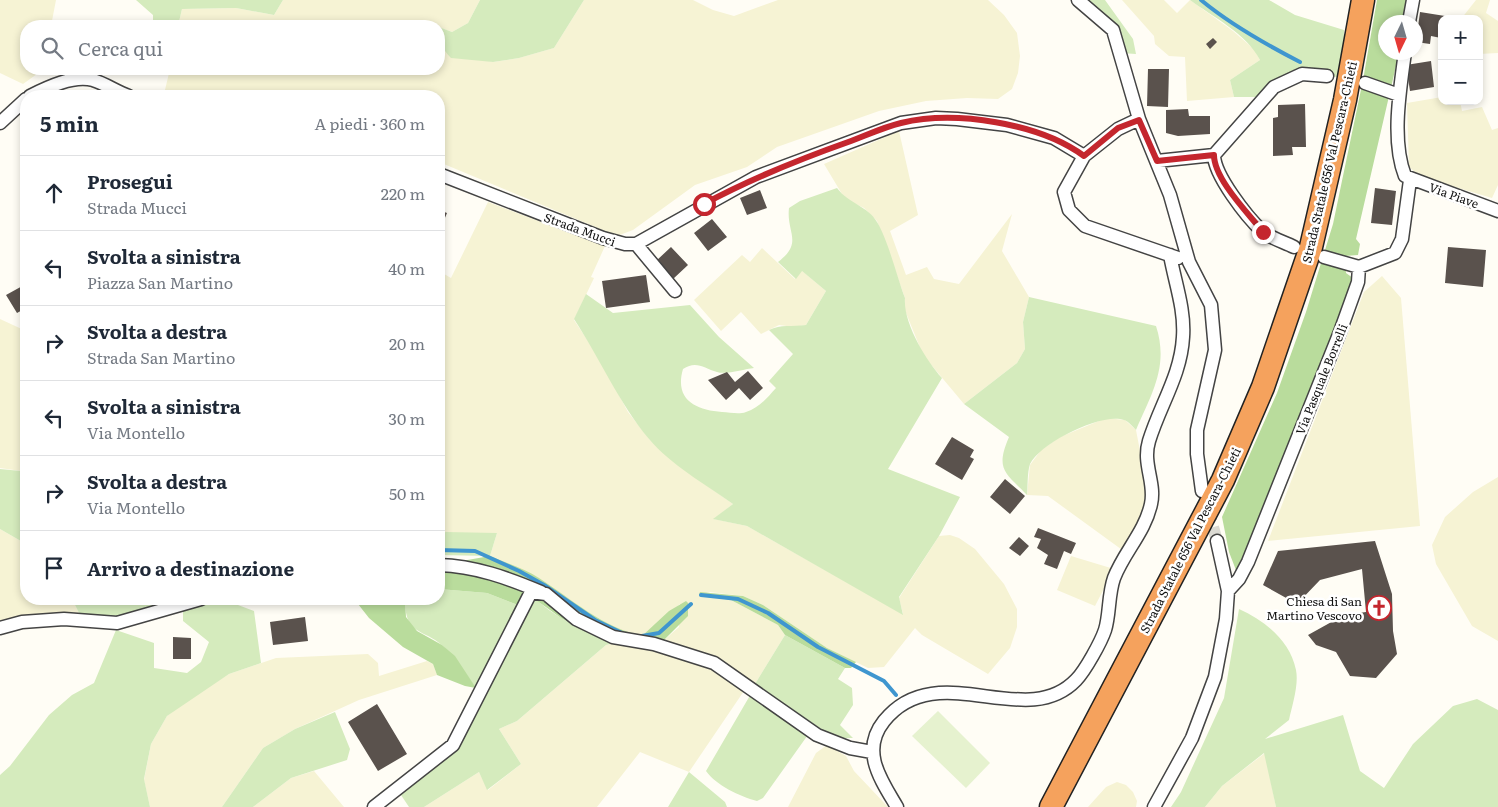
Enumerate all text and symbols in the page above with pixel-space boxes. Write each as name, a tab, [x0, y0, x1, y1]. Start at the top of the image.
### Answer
north arrow	[1378, 15, 1423, 60]
map controls	[1438, 15, 1483, 105]
button: +	[1438, 15, 1483, 60]
search box	[20, 20, 445, 75]
icon: search	[38, 34, 66, 62]
text: Cerca qui	[78, 34, 163, 62]
street label: Strada Statale 656 Val Pescara-Chieti	[1297, 59, 1361, 265]
button: −	[1438, 60, 1483, 105]
text: 5 min	[40, 107, 99, 138]
text: A piedi · 360 m	[314, 111, 425, 135]
text: Prosegui	[87, 167, 173, 195]
street label: Via Piave	[1427, 178, 1481, 212]
icon: ahead	[40, 179, 68, 207]
text: 220 m	[381, 181, 425, 205]
route start	[693, 193, 716, 216]
text: Strada Mucci	[87, 195, 187, 219]
street label: Strada Mucci	[542, 208, 618, 250]
route end	[1252, 221, 1275, 244]
text: Svolta a sinistra	[87, 242, 241, 270]
icon: left	[40, 254, 68, 282]
text: 40 m	[388, 256, 425, 280]
text: Piazza San Martino	[87, 270, 233, 294]
text: Svolta a destra	[87, 317, 227, 345]
street label: Via Pasquale Borrelli	[1290, 321, 1352, 437]
icon: right	[40, 329, 68, 357]
text: 20 m	[389, 331, 425, 355]
text: Strada San Martino	[87, 345, 235, 369]
text: Svolta a sinistra	[87, 392, 241, 420]
icon: left	[40, 404, 68, 432]
text: 30 m	[388, 406, 425, 430]
text: Via Montello	[87, 420, 185, 444]
street label: Strada Statale 656 Val Pescara-Chieti	[1135, 444, 1245, 636]
text: Svolta a destra	[87, 467, 227, 495]
icon: right	[40, 479, 68, 507]
text: 50 m	[389, 481, 425, 505]
text: Via Montello	[87, 495, 185, 519]
icon: arrive	[40, 554, 68, 582]
text: Arrivo a destinazione	[87, 554, 294, 582]
place label: Chiesa di San Martino Vescovo	[1266, 592, 1362, 624]
church icon: Chiesa di San Martino Vescovo	[1366, 595, 1392, 621]

